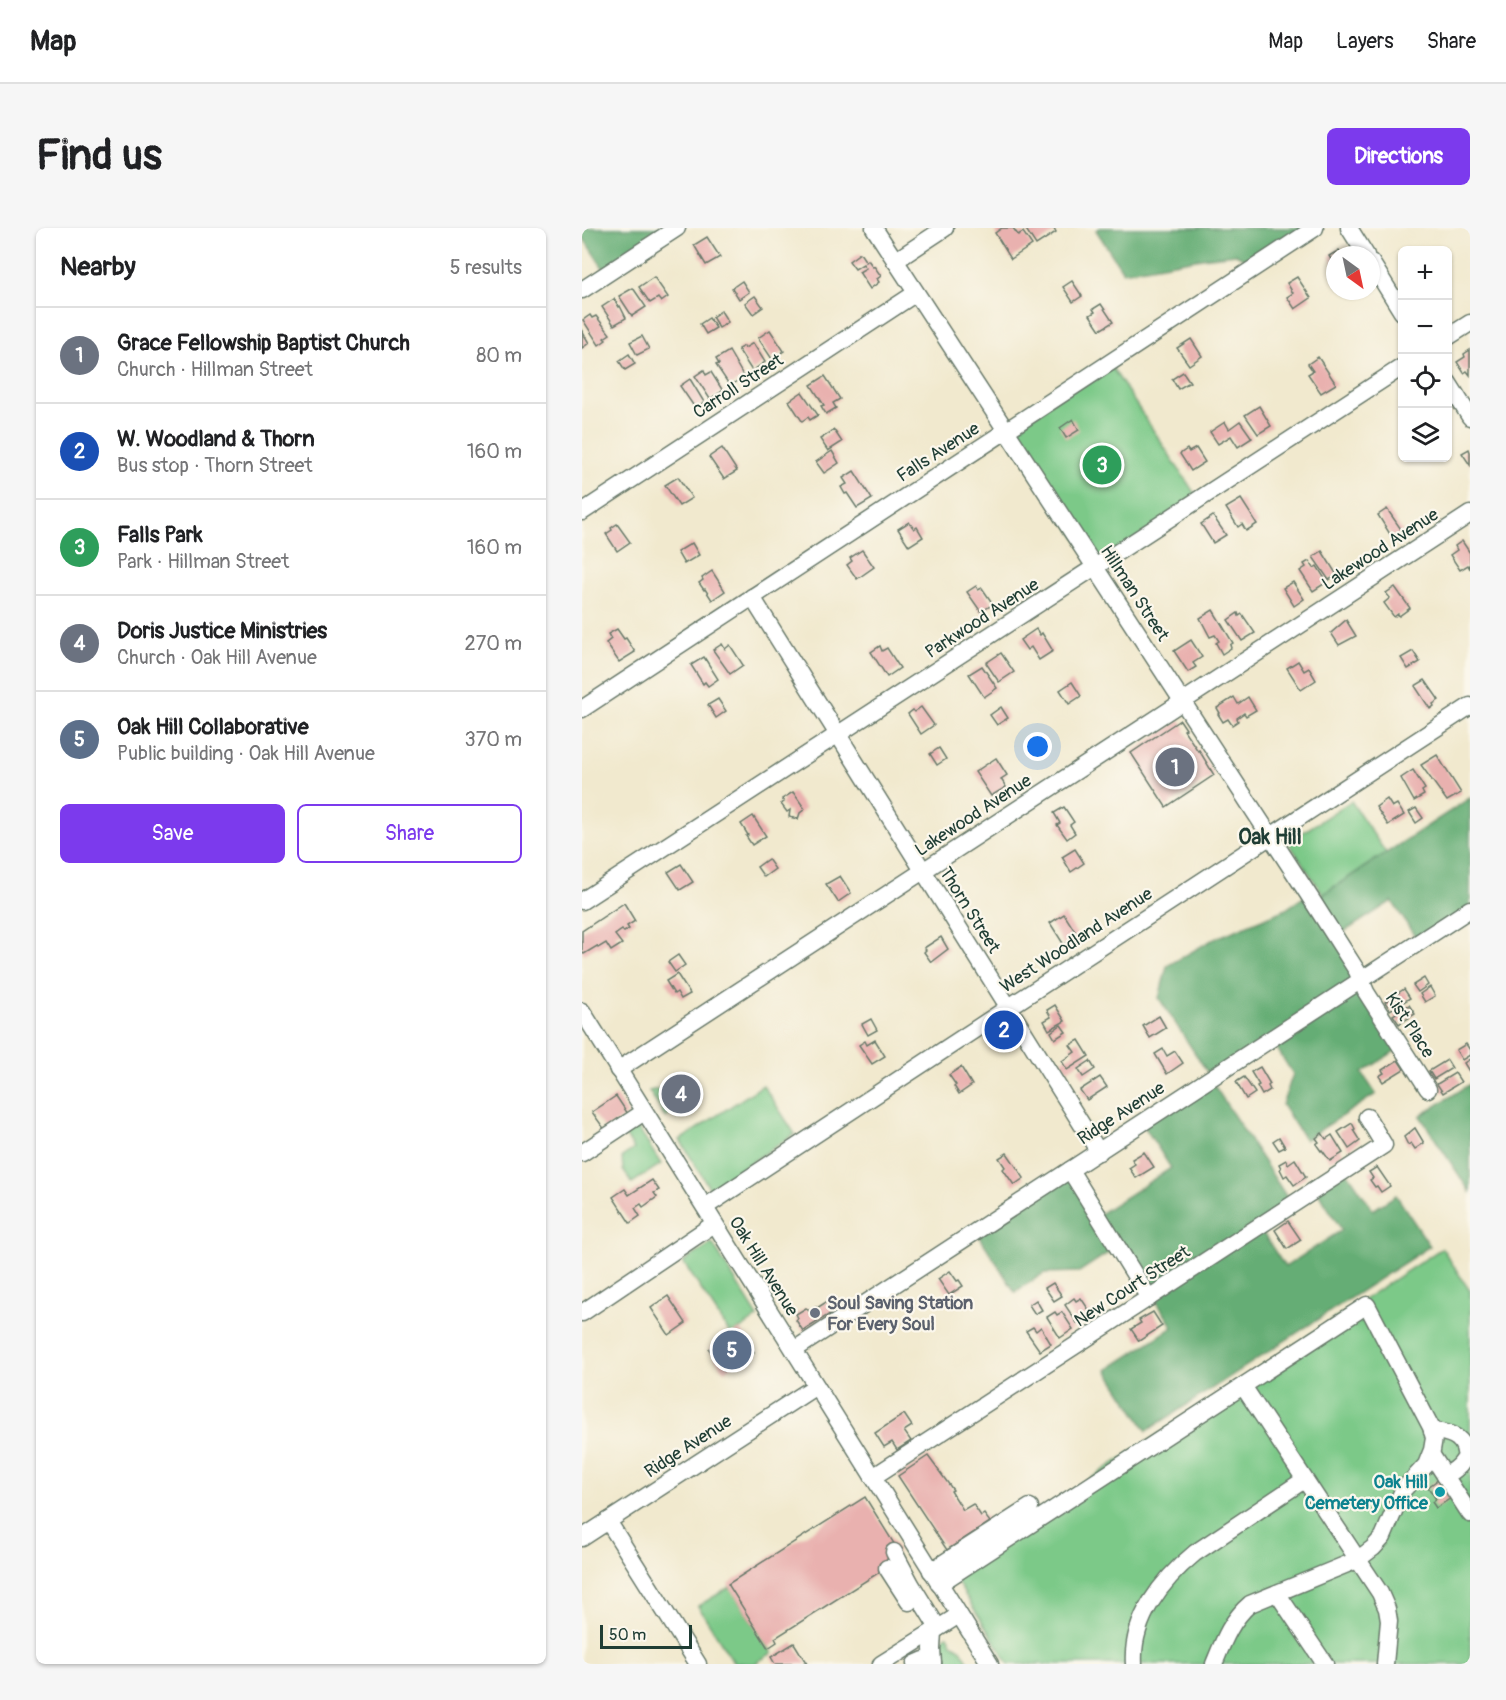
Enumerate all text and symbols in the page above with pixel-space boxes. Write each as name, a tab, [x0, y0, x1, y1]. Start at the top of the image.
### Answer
text: Map	[30, 24, 76, 59]
text: Map	[1268, 28, 1303, 55]
text: Layers	[1336, 28, 1394, 55]
text: Share	[1427, 28, 1476, 55]
button: Directions	[1327, 128, 1470, 185]
text: Find us	[36, 130, 162, 182]
north arrow	[1326, 246, 1380, 300]
map controls	[1398, 246, 1452, 462]
button: +	[1398, 246, 1452, 300]
text: Nearby	[60, 251, 136, 283]
text: 5 results	[450, 255, 522, 280]
button: −	[1398, 300, 1452, 354]
text: Grace Fellowship Baptist Church	[117, 329, 410, 357]
text: 1	[76, 343, 83, 368]
text: 80 m	[476, 343, 522, 368]
street label: Carroll Street	[689, 348, 788, 424]
button: locate	[1398, 354, 1452, 408]
text: Church · Hillman Street	[117, 357, 313, 382]
button: layers	[1398, 408, 1452, 462]
street label: Falls Avenue	[893, 417, 984, 488]
text: W. Woodland & Thorn	[117, 425, 315, 453]
text: 2	[74, 439, 85, 464]
text: 160 m	[467, 439, 522, 464]
pin: 3	[1082, 442, 1122, 488]
text: Bus stop · Thorn Street	[117, 453, 312, 478]
street label: Lakewood Avenue	[1318, 503, 1443, 596]
text: Falls Park	[117, 521, 203, 549]
text: 3	[74, 535, 85, 560]
text: 160 m	[467, 535, 522, 560]
street label: Hillman Street	[1095, 541, 1175, 646]
text: Park · Hillman Street	[117, 549, 289, 574]
street label: Parkwood Avenue	[921, 573, 1044, 664]
text: Doris Justice Ministries	[117, 617, 327, 645]
text: 4	[74, 631, 85, 656]
text: 270 m	[464, 631, 522, 656]
text: Church · Oak Hill Avenue	[117, 645, 317, 670]
text: Oak Hill Collaborative	[117, 713, 309, 741]
text: 5	[74, 727, 85, 752]
text: 370 m	[465, 727, 522, 752]
your location	[1023, 732, 1052, 761]
text: Public building · Oak Hill Avenue	[117, 741, 375, 766]
pin: 1	[1156, 744, 1194, 790]
street label: Lakewood Avenue	[911, 769, 1036, 862]
button: Save	[60, 804, 285, 863]
button: Share	[297, 804, 522, 863]
district label: Oak Hill	[1238, 824, 1302, 851]
street label: Thorn Street	[934, 863, 1006, 958]
street label: West Woodland Avenue	[996, 882, 1157, 998]
street label: Kist Place	[1380, 988, 1439, 1063]
pin: 2	[984, 1008, 1024, 1052]
pin: 4	[662, 1072, 700, 1116]
street label: Ridge Avenue	[1073, 1077, 1169, 1150]
street label: Oak Hill Avenue	[724, 1212, 803, 1321]
street label: New Court Street	[1070, 1240, 1195, 1332]
place label: Soul Saving Station For Every Soul	[827, 1292, 973, 1336]
marker: Soul Saving Station For Every Soul	[808, 1306, 822, 1320]
pin: 5	[712, 1328, 752, 1372]
street label: Ridge Avenue	[640, 1410, 736, 1483]
place label: Oak Hill Cemetery Office	[1305, 1471, 1429, 1515]
marker: Oak Hill Cemetery Office	[1433, 1485, 1447, 1499]
scale bar	[600, 1622, 692, 1650]
text: 50 m	[609, 1625, 646, 1645]

